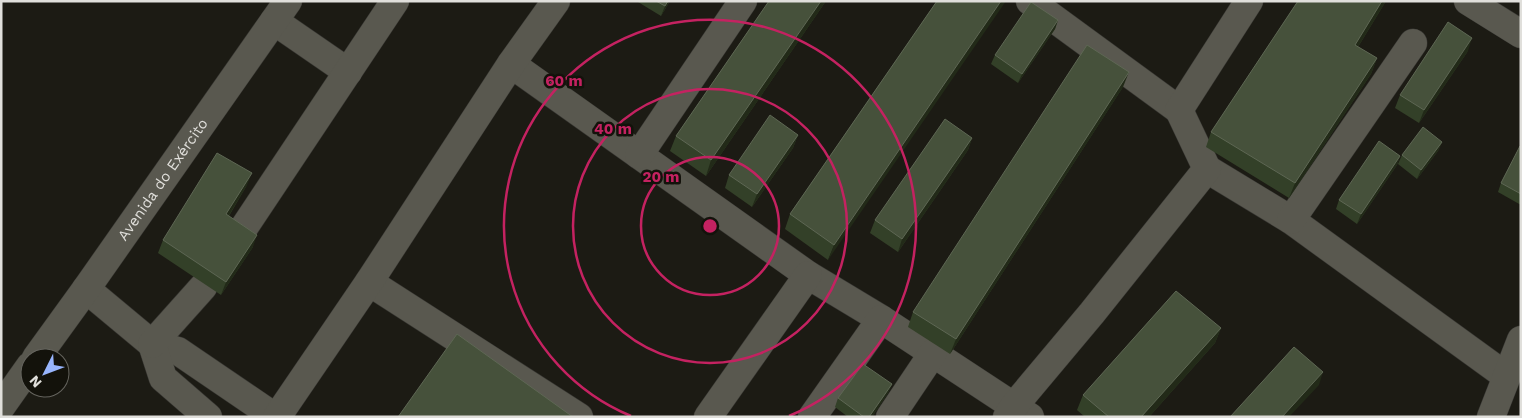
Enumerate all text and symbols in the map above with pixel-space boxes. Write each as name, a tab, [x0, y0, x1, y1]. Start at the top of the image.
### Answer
text: 60 m	[545, 72, 583, 90]
street label: Avenida do Exército	[114, 115, 212, 244]
text: 40 m	[594, 120, 632, 138]
text: 20 m	[642, 168, 680, 186]
centre of rings	[701, 217, 719, 235]
north arrow	[20, 348, 70, 398]
text: N	[26, 372, 45, 391]

